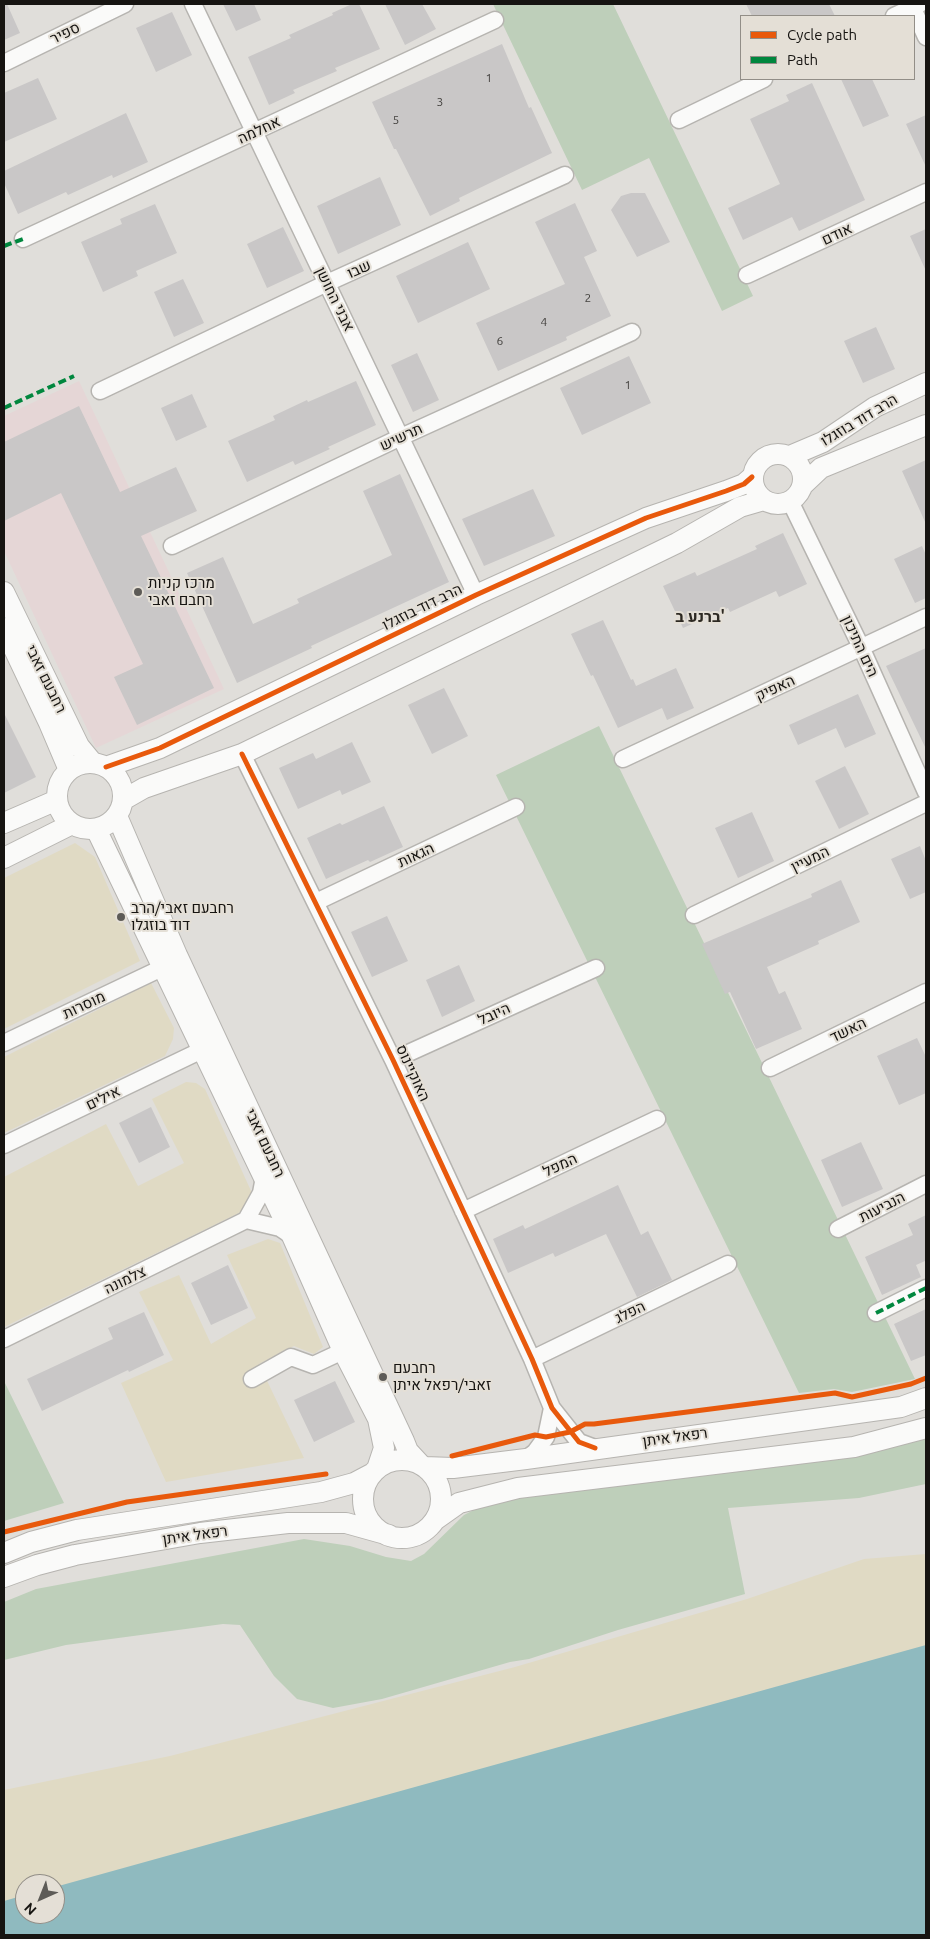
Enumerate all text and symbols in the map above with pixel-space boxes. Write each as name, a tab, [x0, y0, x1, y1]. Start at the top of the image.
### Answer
legend	[740, 15, 915, 80]
street label: ספיר	[47, 18, 83, 48]
text: Cycle path	[787, 26, 857, 43]
text: Path	[787, 51, 818, 68]
house number: 1	[486, 71, 492, 85]
house number: 3	[437, 95, 443, 109]
street label: אחלמה	[235, 112, 283, 148]
house number: 5	[393, 113, 399, 127]
street label: אודם	[819, 219, 855, 249]
street label: שבו	[344, 256, 374, 282]
street label: אבני החושן	[312, 264, 358, 334]
house number: 2	[585, 291, 591, 305]
house number: 4	[541, 315, 547, 329]
house number: 6	[497, 334, 503, 348]
house number: 1	[625, 378, 631, 392]
street label: הרב דוד בוזגלו	[817, 390, 901, 450]
street label: תרשיש	[377, 419, 425, 455]
place label: מרכז קניות רחבם זאבי	[148, 574, 215, 609]
street label: הרב דוד בוזגלו	[379, 580, 465, 634]
marker: מרכז קניות רחבם זאבי	[132, 586, 144, 598]
district label: ברנע ב'	[675, 607, 725, 627]
street label: הים התיכון	[838, 612, 882, 680]
street label: רחבעם זאבי	[22, 642, 70, 716]
street label: האפיק	[752, 671, 798, 705]
street label: הגאות	[395, 839, 437, 871]
street label: המעיין	[788, 842, 832, 876]
place label: רחבעם זאבי/הרב דוד בוזגלו	[131, 899, 234, 934]
marker: רחבעם זאבי/הרב דוד בוזגלו	[115, 911, 127, 923]
street label: מוסרות	[60, 987, 108, 1023]
street label: היובל	[475, 999, 513, 1029]
street label: האשד	[827, 1014, 869, 1046]
street label: האוקיינוס	[392, 1042, 434, 1104]
street label: אילים	[83, 1082, 123, 1114]
street label: רחבעם זאבי	[241, 1106, 289, 1180]
street label: המפל	[540, 1149, 580, 1181]
street label: הנביעות	[856, 1188, 908, 1226]
street label: צלמונה	[101, 1262, 149, 1298]
street label: הפלג	[612, 1297, 648, 1327]
place label: רחבעם זאבי/רפאל איתן	[393, 1359, 491, 1394]
marker: רחבעם זאבי/רפאל איתן	[377, 1371, 389, 1383]
street label: רפאל איתן	[641, 1424, 709, 1450]
street label: רפאל איתן	[161, 1522, 229, 1548]
north arrow	[15, 1874, 65, 1924]
text: N	[21, 1900, 40, 1918]

